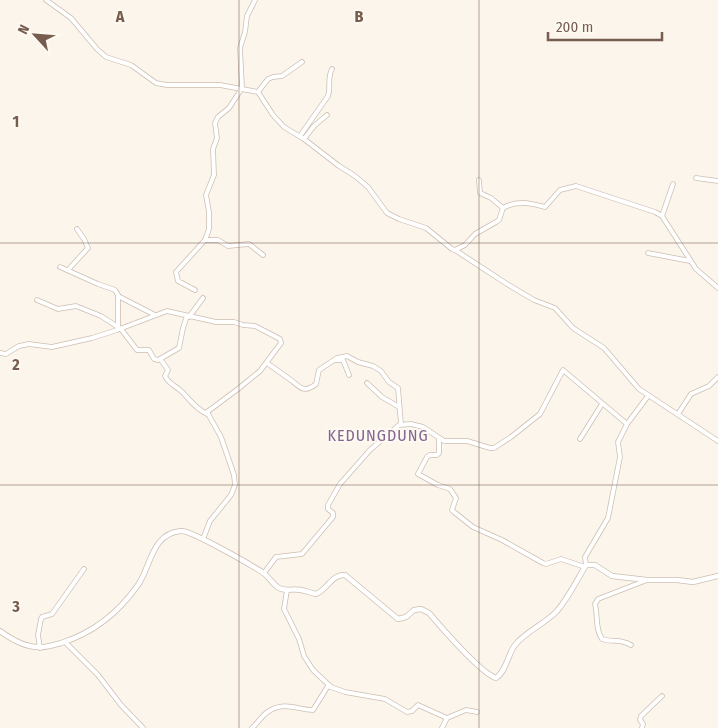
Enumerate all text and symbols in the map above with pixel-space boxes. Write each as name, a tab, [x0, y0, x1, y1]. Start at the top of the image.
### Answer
text: A	[115, 7, 125, 26]
text: B	[355, 7, 364, 26]
north arrow	[10, 10, 60, 60]
scale bar	[548, 10, 662, 42]
text: 200 m	[556, 18, 593, 36]
text: N	[14, 22, 33, 37]
text: 1	[13, 112, 19, 131]
text: 2	[11, 355, 20, 374]
district label: KEDUNGDUNG	[327, 426, 429, 445]
text: 3	[11, 597, 20, 616]

